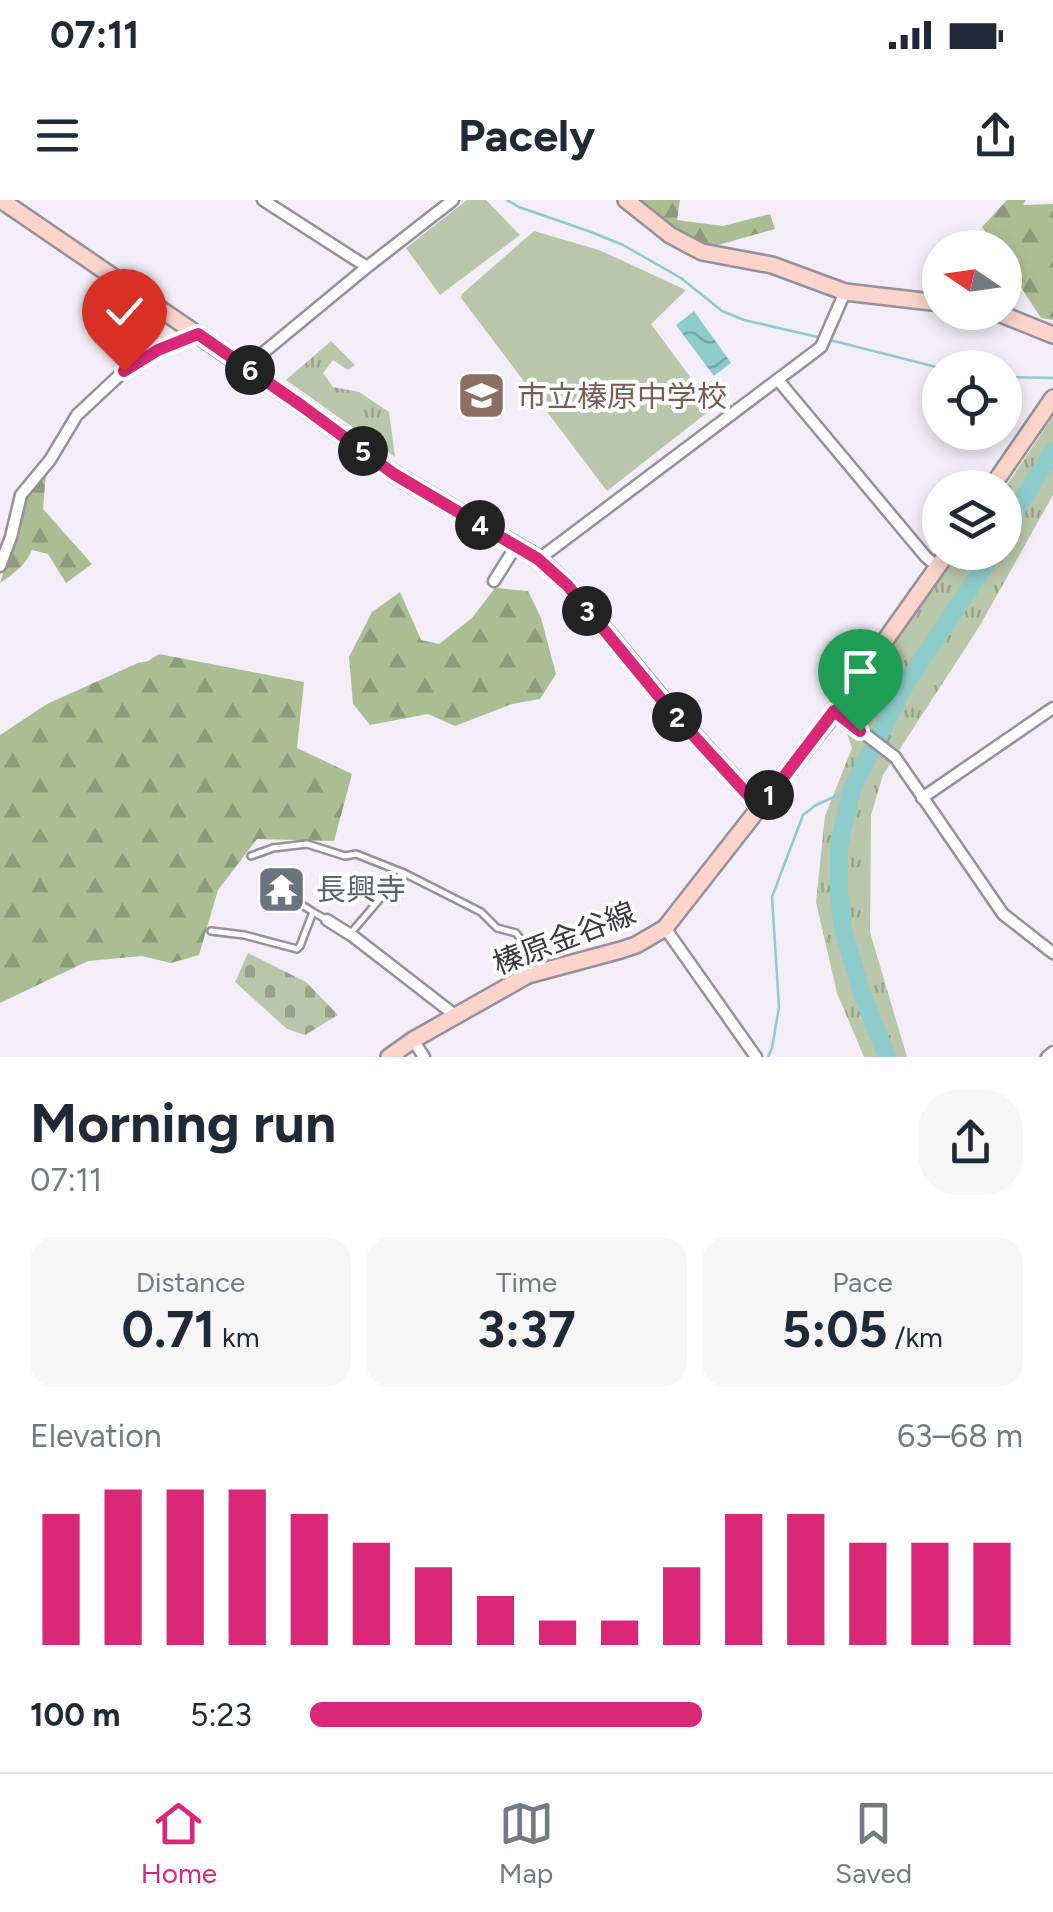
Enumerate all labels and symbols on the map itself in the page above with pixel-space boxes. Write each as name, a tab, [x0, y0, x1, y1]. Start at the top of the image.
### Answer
north arrow	[922, 230, 1022, 330]
pin	[82, 269, 167, 372]
pin: 6	[225, 345, 275, 395]
school or university icon: 市立榛原中学校	[456, 370, 508, 422]
place label: 市立榛原中学校	[517, 378, 727, 415]
pin: 5	[338, 426, 388, 476]
pin: 4	[455, 500, 505, 550]
pin: 3	[562, 586, 612, 636]
pin	[818, 629, 903, 732]
pin: 2	[652, 692, 702, 742]
pin: 1	[744, 770, 794, 820]
temple icon: 長興寺	[255, 863, 307, 915]
place label: 長興寺	[316, 871, 406, 908]
street label: 榛原金谷線	[487, 894, 641, 982]

